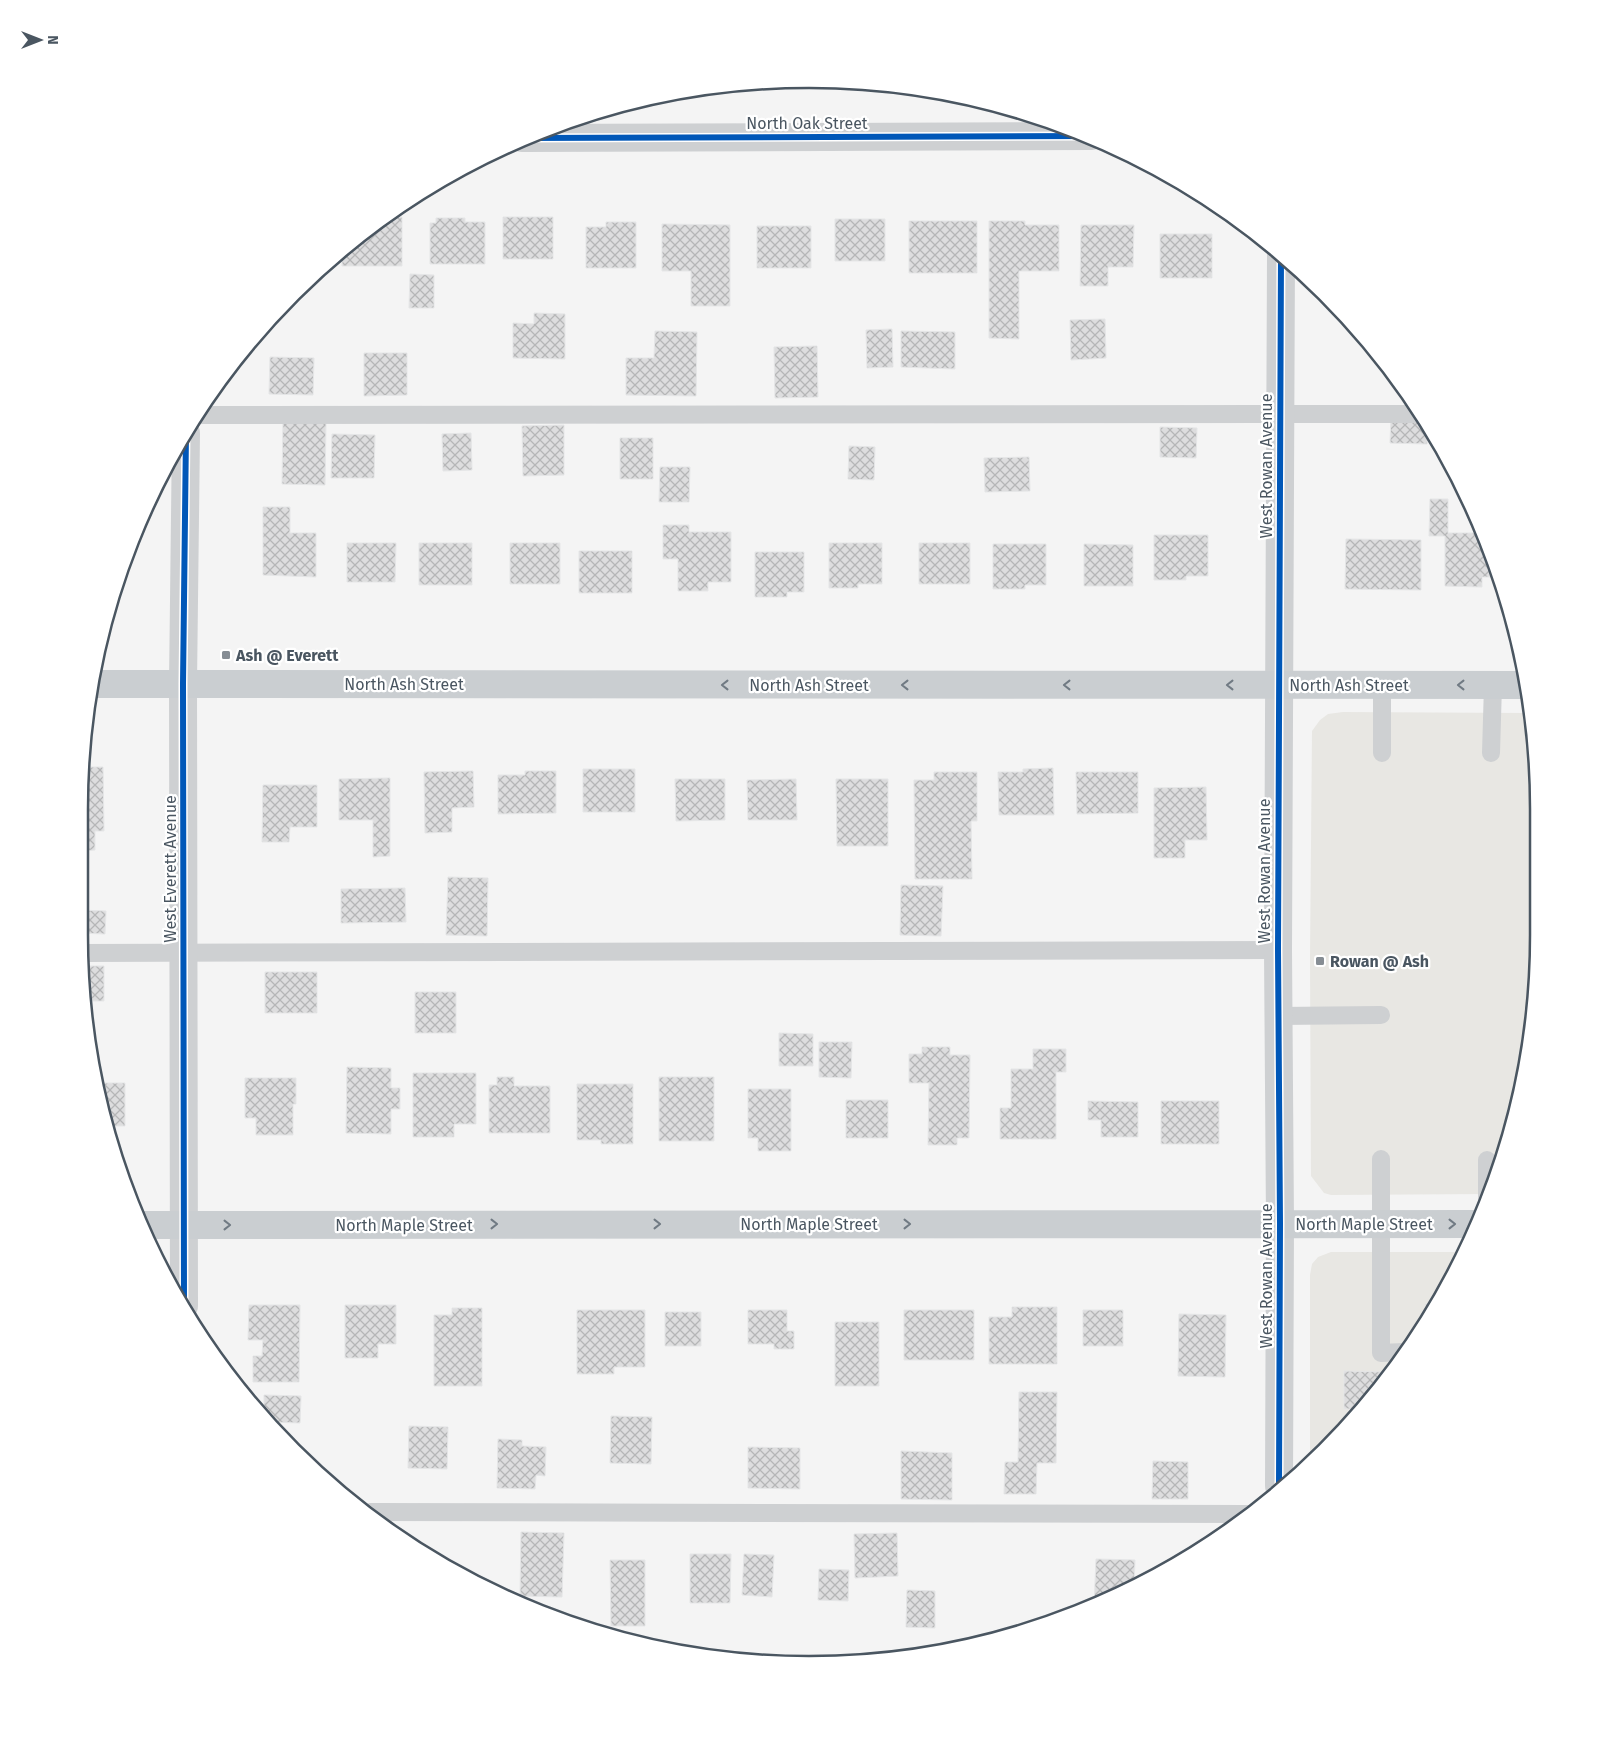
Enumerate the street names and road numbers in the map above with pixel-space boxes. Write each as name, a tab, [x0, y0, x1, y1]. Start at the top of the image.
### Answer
street label: North Oak Street	[746, 114, 868, 133]
street label: West Rowan Avenue	[1257, 394, 1276, 538]
street label: North Ash Street	[344, 675, 464, 694]
street label: North Ash Street	[749, 676, 869, 695]
street label: North Ash Street	[1289, 676, 1409, 695]
street label: West Everett Avenue	[161, 795, 180, 943]
street label: West Rowan Avenue	[1255, 799, 1274, 943]
street label: West Rowan Avenue	[1257, 1204, 1276, 1348]
street label: North Maple Street	[740, 1215, 878, 1234]
street label: North Maple Street	[1295, 1215, 1433, 1234]
street label: North Maple Street	[335, 1216, 473, 1235]

